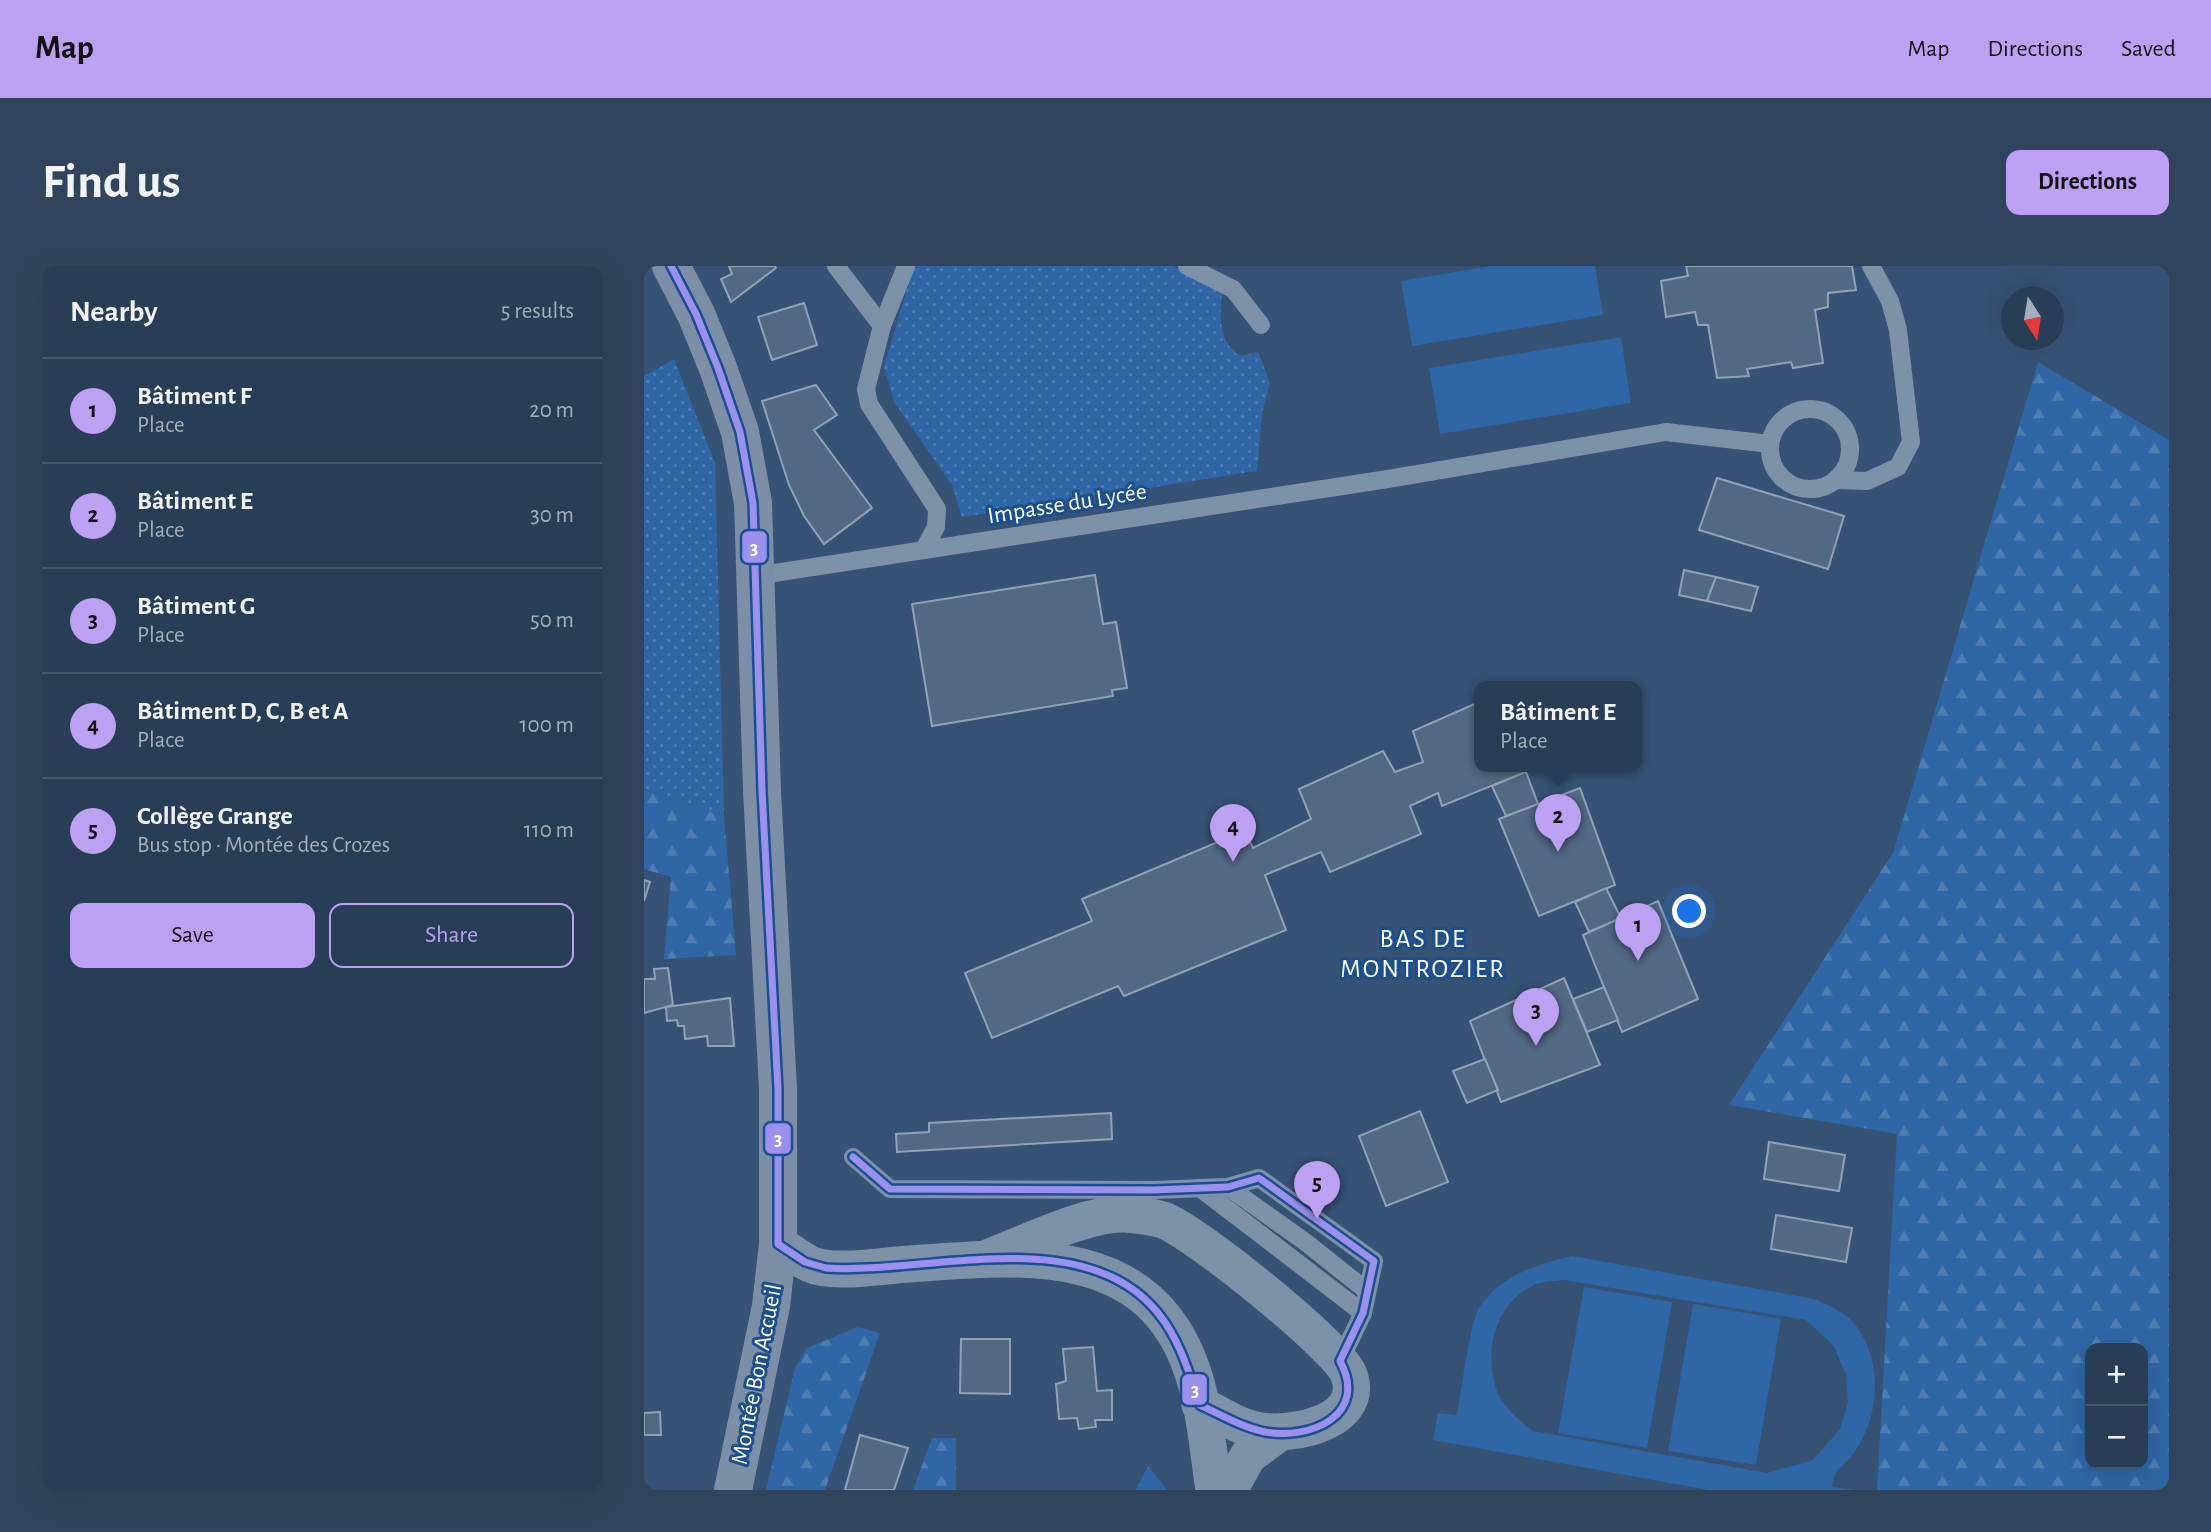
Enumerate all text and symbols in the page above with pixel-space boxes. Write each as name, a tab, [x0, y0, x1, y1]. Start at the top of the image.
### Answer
text: Map	[35, 32, 94, 65]
text: Map	[1907, 37, 1949, 61]
text: Directions	[1987, 37, 2083, 61]
text: Saved	[2121, 37, 2176, 61]
button: Directions	[2006, 150, 2169, 215]
text: Find us	[42, 158, 181, 207]
north arrow	[2001, 287, 2064, 350]
text: Nearby	[70, 297, 158, 327]
text: 5 results	[501, 300, 574, 323]
text: Bâtiment F	[137, 383, 252, 409]
text: 1	[89, 399, 97, 422]
text: 20 m	[529, 399, 574, 422]
text: Place	[137, 414, 185, 437]
street label: Impasse du Lycée	[986, 480, 1148, 528]
text: Bâtiment E	[137, 488, 253, 514]
text: 2	[88, 504, 98, 527]
text: 30 m	[530, 504, 574, 527]
text: Place	[137, 519, 185, 542]
line badge: 3	[741, 530, 768, 564]
text: 3	[750, 539, 758, 558]
text: Bâtiment G	[137, 593, 255, 619]
text: 3	[88, 609, 98, 632]
text: 50 m	[530, 609, 574, 632]
text: Place	[137, 624, 185, 647]
popup	[1474, 681, 1642, 772]
text: Bâtiment D, C, B et A	[137, 698, 349, 724]
text: Bâtiment E	[1500, 699, 1616, 725]
text: 4	[87, 714, 99, 737]
text: 100 m	[520, 714, 574, 737]
text: Place	[137, 729, 185, 752]
text: Place	[1500, 730, 1548, 753]
pin: 2	[1535, 794, 1581, 852]
text: Collège Grange	[137, 803, 293, 829]
pin: 4	[1210, 804, 1256, 862]
text: 5	[88, 819, 98, 842]
text: 110 m	[524, 819, 574, 842]
text: Bus stop · Montée des Crozes	[137, 834, 390, 857]
your location	[1672, 894, 1706, 928]
button: Save	[70, 903, 315, 968]
button: Share	[329, 903, 574, 968]
pin: 1	[1615, 903, 1661, 961]
district label: BAS DE MONTROZIER	[1340, 926, 1506, 982]
pin: 3	[1513, 988, 1559, 1046]
line badge: 3	[764, 1122, 792, 1155]
text: 3	[774, 1130, 782, 1149]
pin: 5	[1294, 1161, 1340, 1219]
street label: Montée Bon Accueil	[728, 1282, 786, 1466]
map controls	[2085, 1343, 2148, 1469]
button: +	[2085, 1343, 2148, 1406]
line badge: 3	[1181, 1373, 1208, 1406]
text: 3	[1191, 1381, 1199, 1400]
button: −	[2085, 1406, 2148, 1469]

